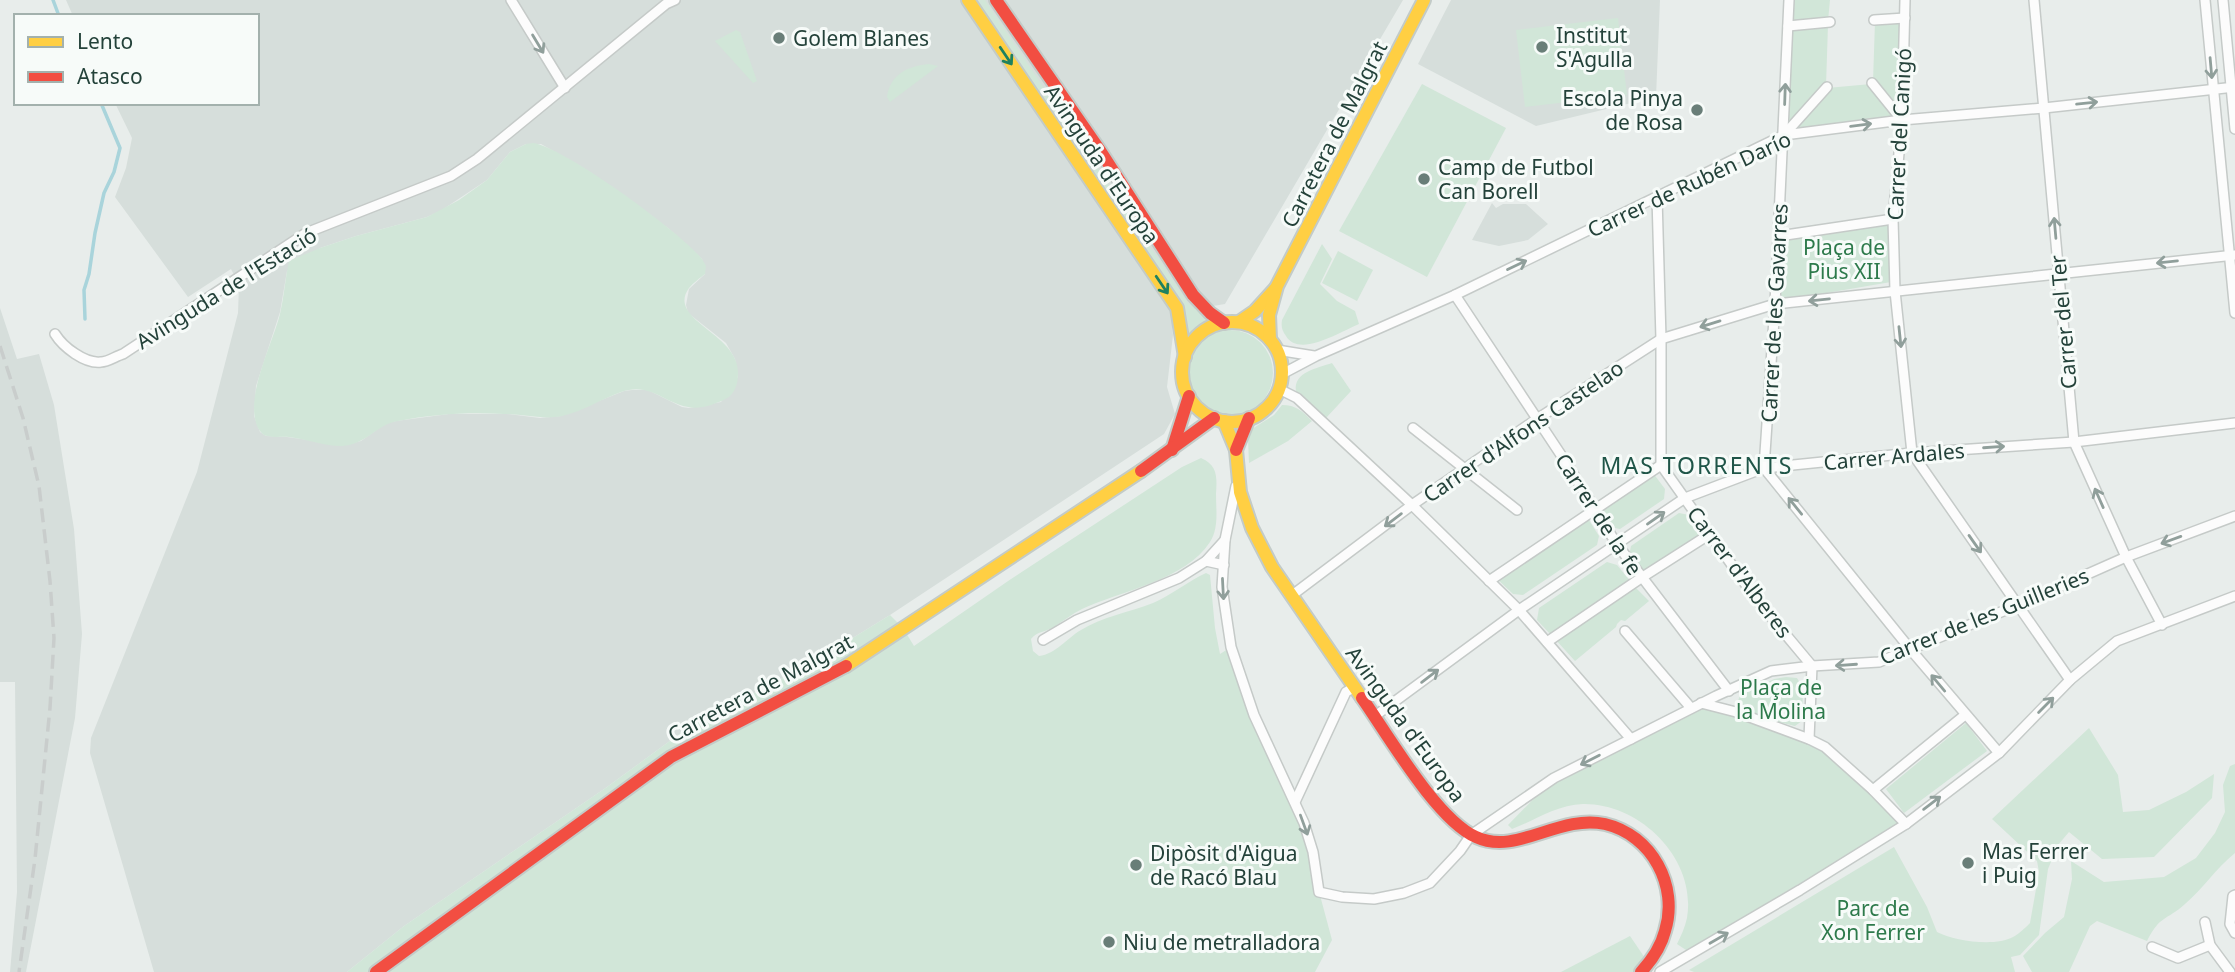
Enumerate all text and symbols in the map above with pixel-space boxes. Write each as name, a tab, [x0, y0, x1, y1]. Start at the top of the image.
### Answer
legend	[14, 14, 259, 105]
place label: Institut S'Agulla	[1556, 21, 1633, 73]
place label: Golem Blanes	[793, 24, 929, 52]
text: Lento	[77, 27, 133, 55]
marker: Golem Blanes	[771, 30, 787, 46]
one-way arrow	[531, 34, 545, 54]
street label: Carretera de Malgrat	[1275, 36, 1393, 232]
marker: Institut S'Agulla	[1534, 39, 1550, 55]
one-way arrow	[1000, 46, 1014, 66]
street label: Carrer del Canigó	[1881, 47, 1917, 221]
one-way arrow	[2205, 56, 2218, 79]
text: Atasco	[77, 62, 143, 90]
street label: Avinguda d'Europa	[1038, 79, 1166, 249]
one-way arrow	[1779, 83, 1792, 106]
place label: Escola Pinya de Rosa	[1562, 84, 1683, 136]
one-way arrow	[2075, 97, 2098, 110]
marker: Escola Pinya de Rosa	[1689, 102, 1705, 118]
one-way arrow	[1849, 119, 1871, 132]
street label: Carrer de Rubén Darío	[1583, 125, 1795, 243]
place label: Camp de Futbol Can Borell	[1438, 153, 1594, 205]
marker: Camp de Futbol Can Borell	[1416, 171, 1432, 187]
street label: Carrer de les Gavarres	[1754, 203, 1794, 423]
one-way arrow	[2048, 217, 2061, 240]
street label: Avinguda de l'Estació	[130, 221, 322, 355]
park label: Plaça de Pius XII	[1803, 233, 1885, 285]
street label: Carrer del Ter	[2043, 254, 2083, 390]
one-way arrow	[2156, 256, 2179, 269]
one-way arrow	[1506, 258, 1527, 272]
one-way arrow	[1155, 275, 1169, 294]
one-way arrow	[1808, 293, 1831, 306]
one-way arrow	[1699, 319, 1721, 332]
one-way arrow	[1894, 325, 1907, 348]
street label: Carrer d'Alfons Castelao	[1417, 353, 1629, 509]
street label: Carrer Ardales	[1822, 436, 1966, 476]
one-way arrow	[1982, 440, 2004, 453]
street label: Carrer de la fe	[1549, 448, 1649, 580]
district label: MAS TORRENTS	[1601, 449, 1793, 481]
one-way arrow	[2092, 488, 2105, 509]
one-way arrow	[1787, 497, 1803, 515]
street label: Carrer d'Alberes	[1681, 501, 1799, 643]
one-way arrow	[1646, 511, 1665, 525]
one-way arrow	[1384, 513, 1403, 527]
one-way arrow	[1968, 534, 1982, 553]
one-way arrow	[2161, 535, 2183, 547]
street label: Carrer de les Guilleries	[1875, 561, 2093, 671]
one-way arrow	[1217, 577, 1230, 600]
street label: Carretera de Malgrat	[663, 627, 858, 749]
street label: Avinguda d'Europa	[1340, 640, 1472, 808]
one-way arrow	[1835, 659, 1858, 672]
one-way arrow	[1420, 669, 1439, 684]
park label: Plaça de la Molina	[1736, 673, 1826, 725]
one-way arrow	[1930, 674, 1946, 692]
one-way arrow	[2038, 696, 2055, 713]
one-way arrow	[1580, 753, 1601, 767]
one-way arrow	[1923, 796, 1941, 811]
one-way arrow	[1299, 814, 1311, 836]
place label: Mas Ferrer i Puig	[1982, 837, 2089, 889]
place label: Dipòsit d'Aigua de Racó Blau	[1150, 839, 1298, 891]
marker: Mas Ferrer i Puig	[1960, 855, 1976, 871]
marker: Dipòsit d'Aigua de Racó Blau	[1128, 857, 1144, 873]
park label: Parc de Xon Ferrer	[1821, 894, 1925, 946]
place label: Niu de metralladora	[1123, 928, 1320, 956]
one-way arrow	[1709, 930, 1729, 944]
marker: Niu de metralladora	[1101, 934, 1117, 950]

